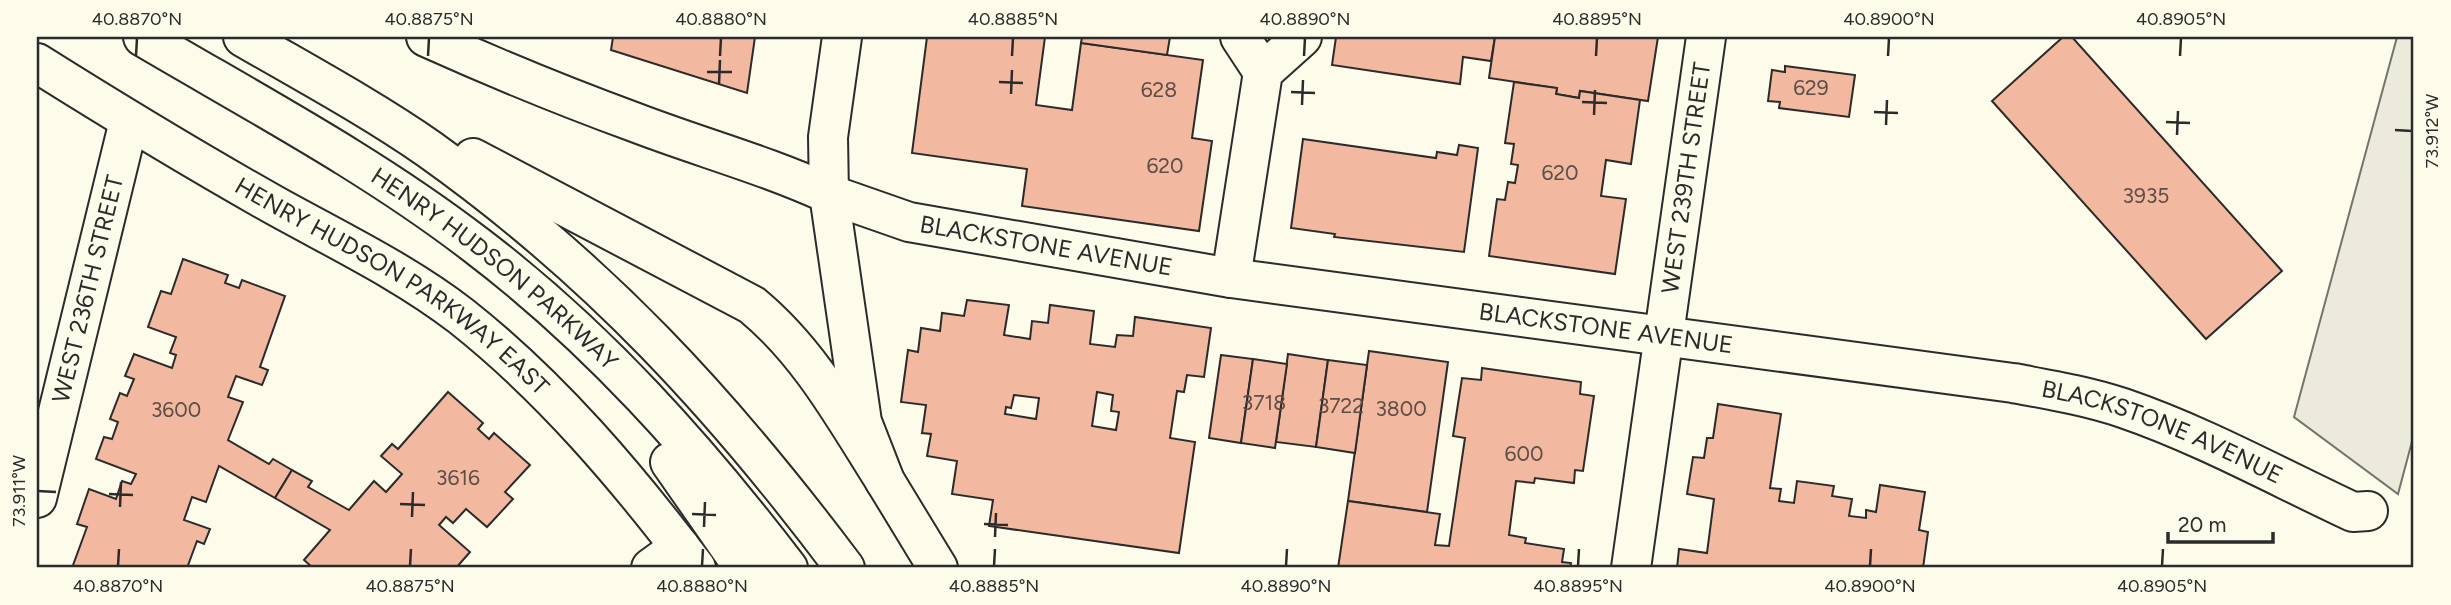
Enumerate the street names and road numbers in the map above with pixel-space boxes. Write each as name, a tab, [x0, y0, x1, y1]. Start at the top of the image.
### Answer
street label: WEST 239TH STREET	[1655, 60, 1716, 295]
street label: HENRY HUDSON PARKWAY	[366, 161, 624, 376]
street label: HENRY HUDSON PARKWAY EAST	[230, 171, 555, 401]
street label: WEST 236TH STREET	[46, 172, 129, 406]
street label: BLACKSTONE AVENUE	[918, 209, 1175, 282]
street label: BLACKSTONE AVENUE	[1477, 296, 1735, 359]
street label: BLACKSTONE AVENUE	[2039, 374, 2288, 490]

